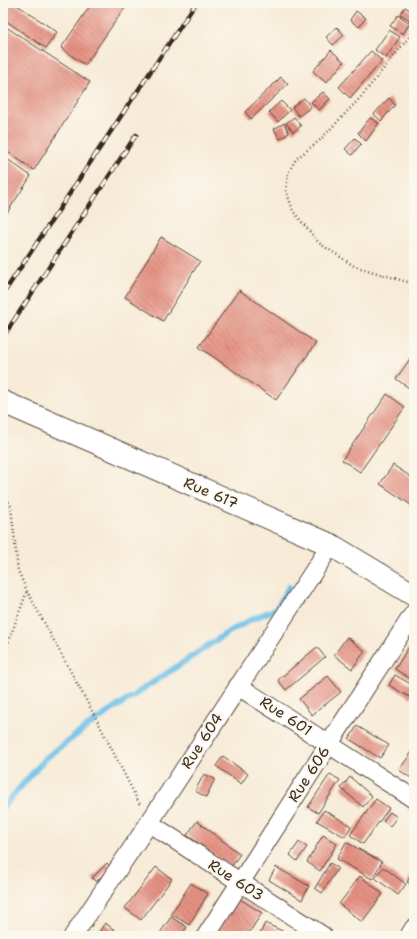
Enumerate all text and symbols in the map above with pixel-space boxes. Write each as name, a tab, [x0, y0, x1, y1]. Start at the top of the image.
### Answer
street label: Rue 617	[181, 473, 241, 513]
street label: Rue 601	[256, 692, 316, 740]
street label: Rue 604	[177, 709, 227, 773]
street label: Rue 606	[283, 742, 335, 806]
street label: Rue 603	[204, 855, 268, 905]

